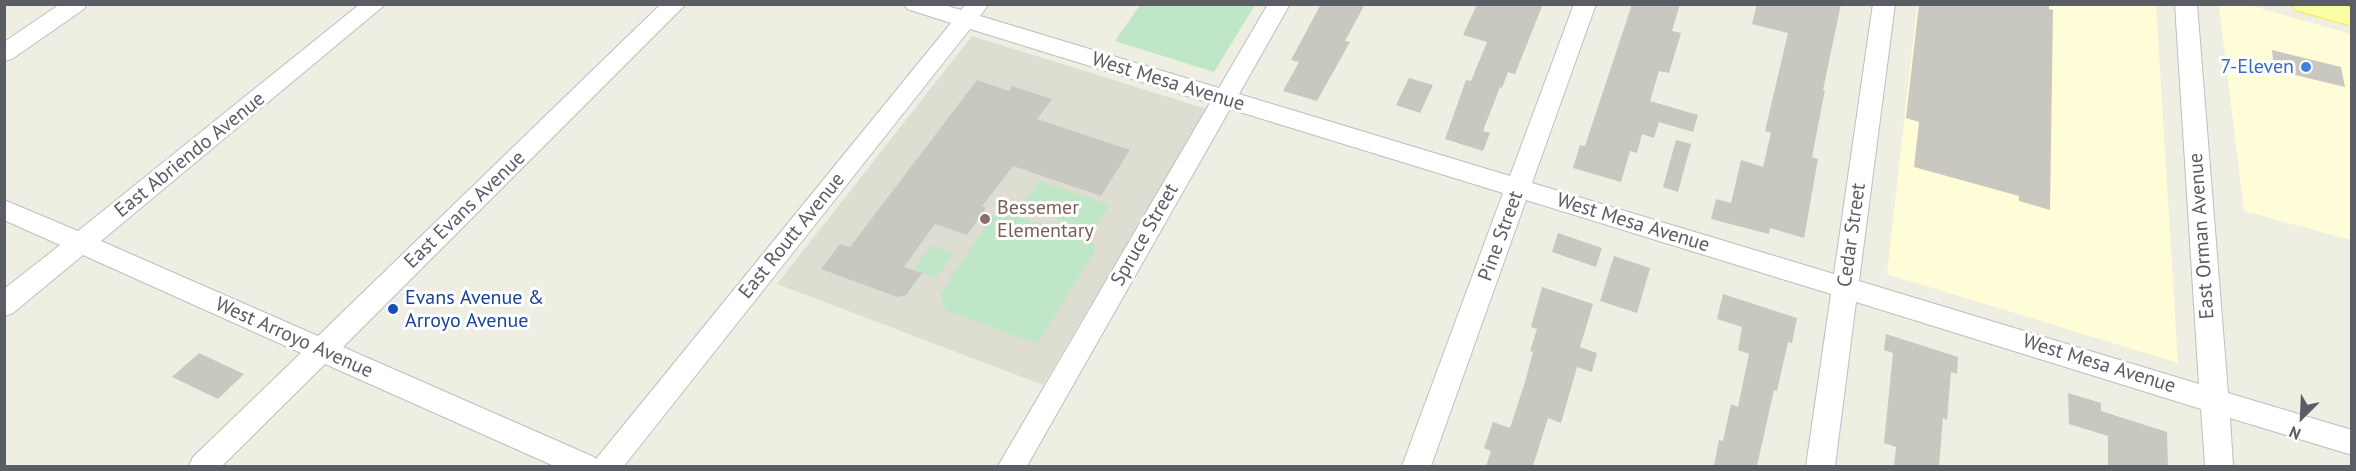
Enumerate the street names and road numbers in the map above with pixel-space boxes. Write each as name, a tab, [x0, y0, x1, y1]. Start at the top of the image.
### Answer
street label: West Mesa Avenue	[1089, 47, 1247, 117]
street label: East Abriendo Avenue	[110, 87, 270, 223]
street label: East Evans Avenue	[400, 146, 530, 274]
street label: East Orman Avenue	[2184, 152, 2220, 320]
street label: East Routt Avenue	[734, 168, 850, 304]
street label: Spruce Street	[1106, 180, 1184, 290]
street label: Cedar Street	[1833, 181, 1871, 289]
street label: Pine Street	[1474, 188, 1528, 284]
street label: West Mesa Avenue	[1554, 188, 1712, 258]
street label: West Arroyo Avenue	[212, 293, 376, 383]
street label: West Mesa Avenue	[2020, 329, 2178, 399]

